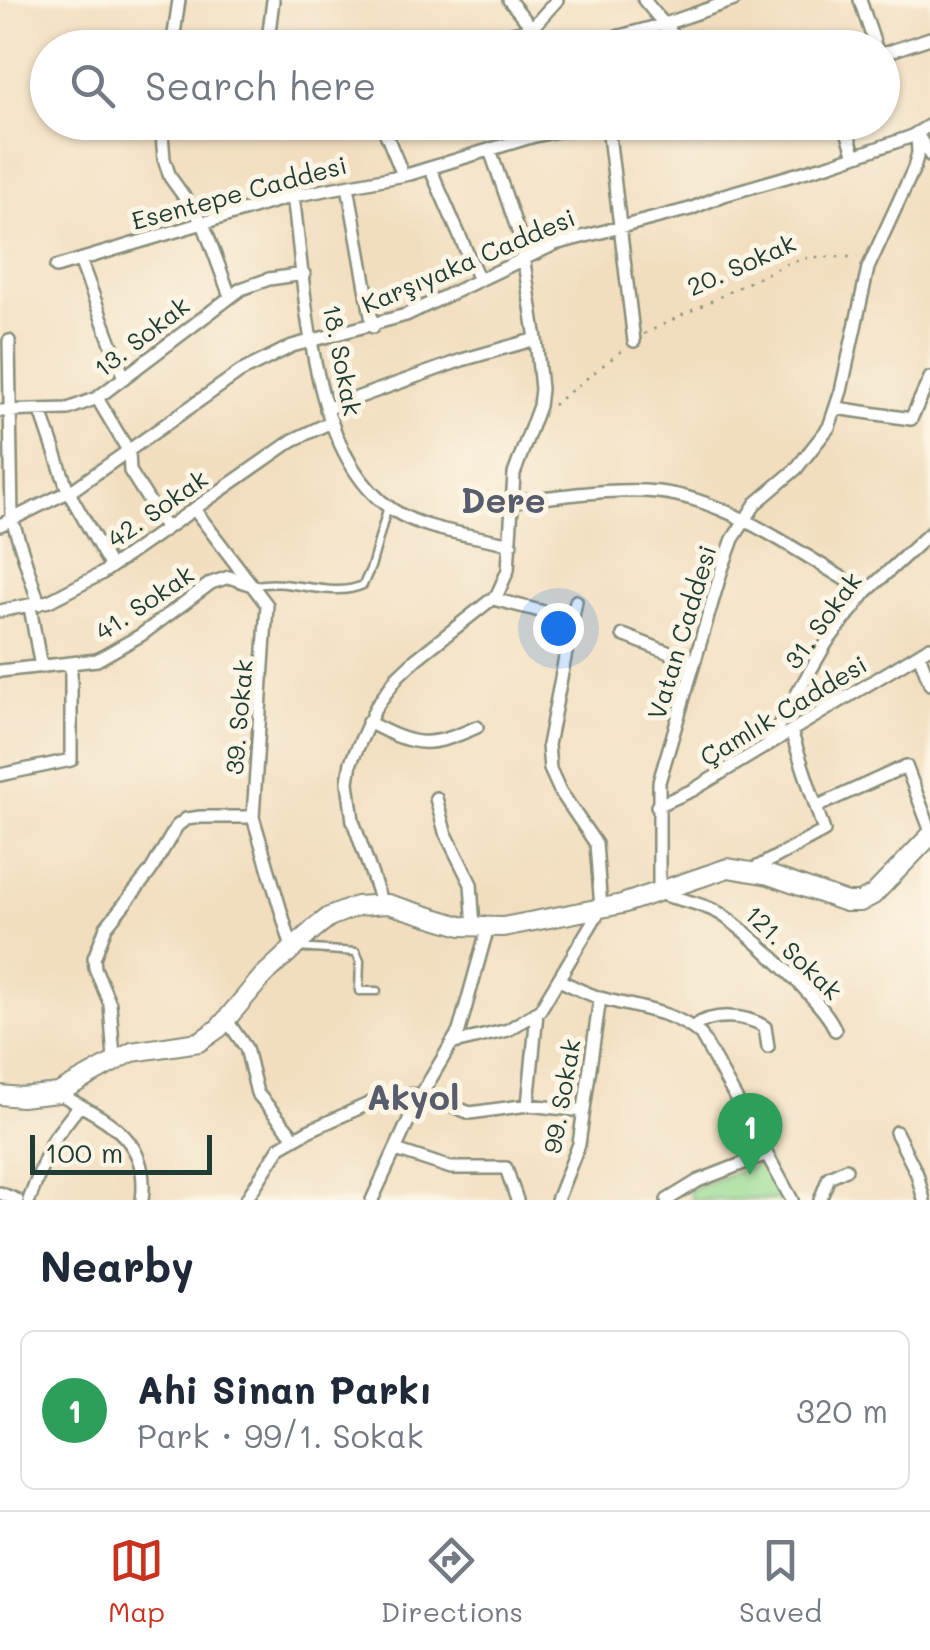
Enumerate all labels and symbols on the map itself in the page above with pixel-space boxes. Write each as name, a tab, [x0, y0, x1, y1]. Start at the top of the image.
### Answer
street label: Esentepe Caddesi	[128, 148, 350, 236]
street label: Karşıyaka Caddesi	[356, 200, 580, 320]
street label: 20. Sokak	[682, 226, 800, 302]
street label: 13. Sokak	[87, 289, 195, 383]
street label: 18. Sokak	[317, 302, 369, 418]
street label: 42. Sokak	[101, 462, 213, 554]
district label: Dere	[460, 476, 546, 522]
street label: Vatan Caddesi	[639, 541, 723, 723]
street label: 41. Sokak	[89, 557, 199, 647]
street label: 31. Sokak	[776, 565, 868, 675]
your location	[533, 603, 584, 654]
street label: Çamlık Caddesi	[694, 648, 872, 772]
street label: 39. Sokak	[217, 658, 259, 776]
street label: 121. Sokak	[739, 898, 849, 1006]
street label: 99. Sokak	[535, 1036, 587, 1156]
district label: Akyol	[367, 1073, 459, 1119]
pin: 1	[718, 1092, 782, 1175]
scale bar	[30, 1130, 212, 1174]

